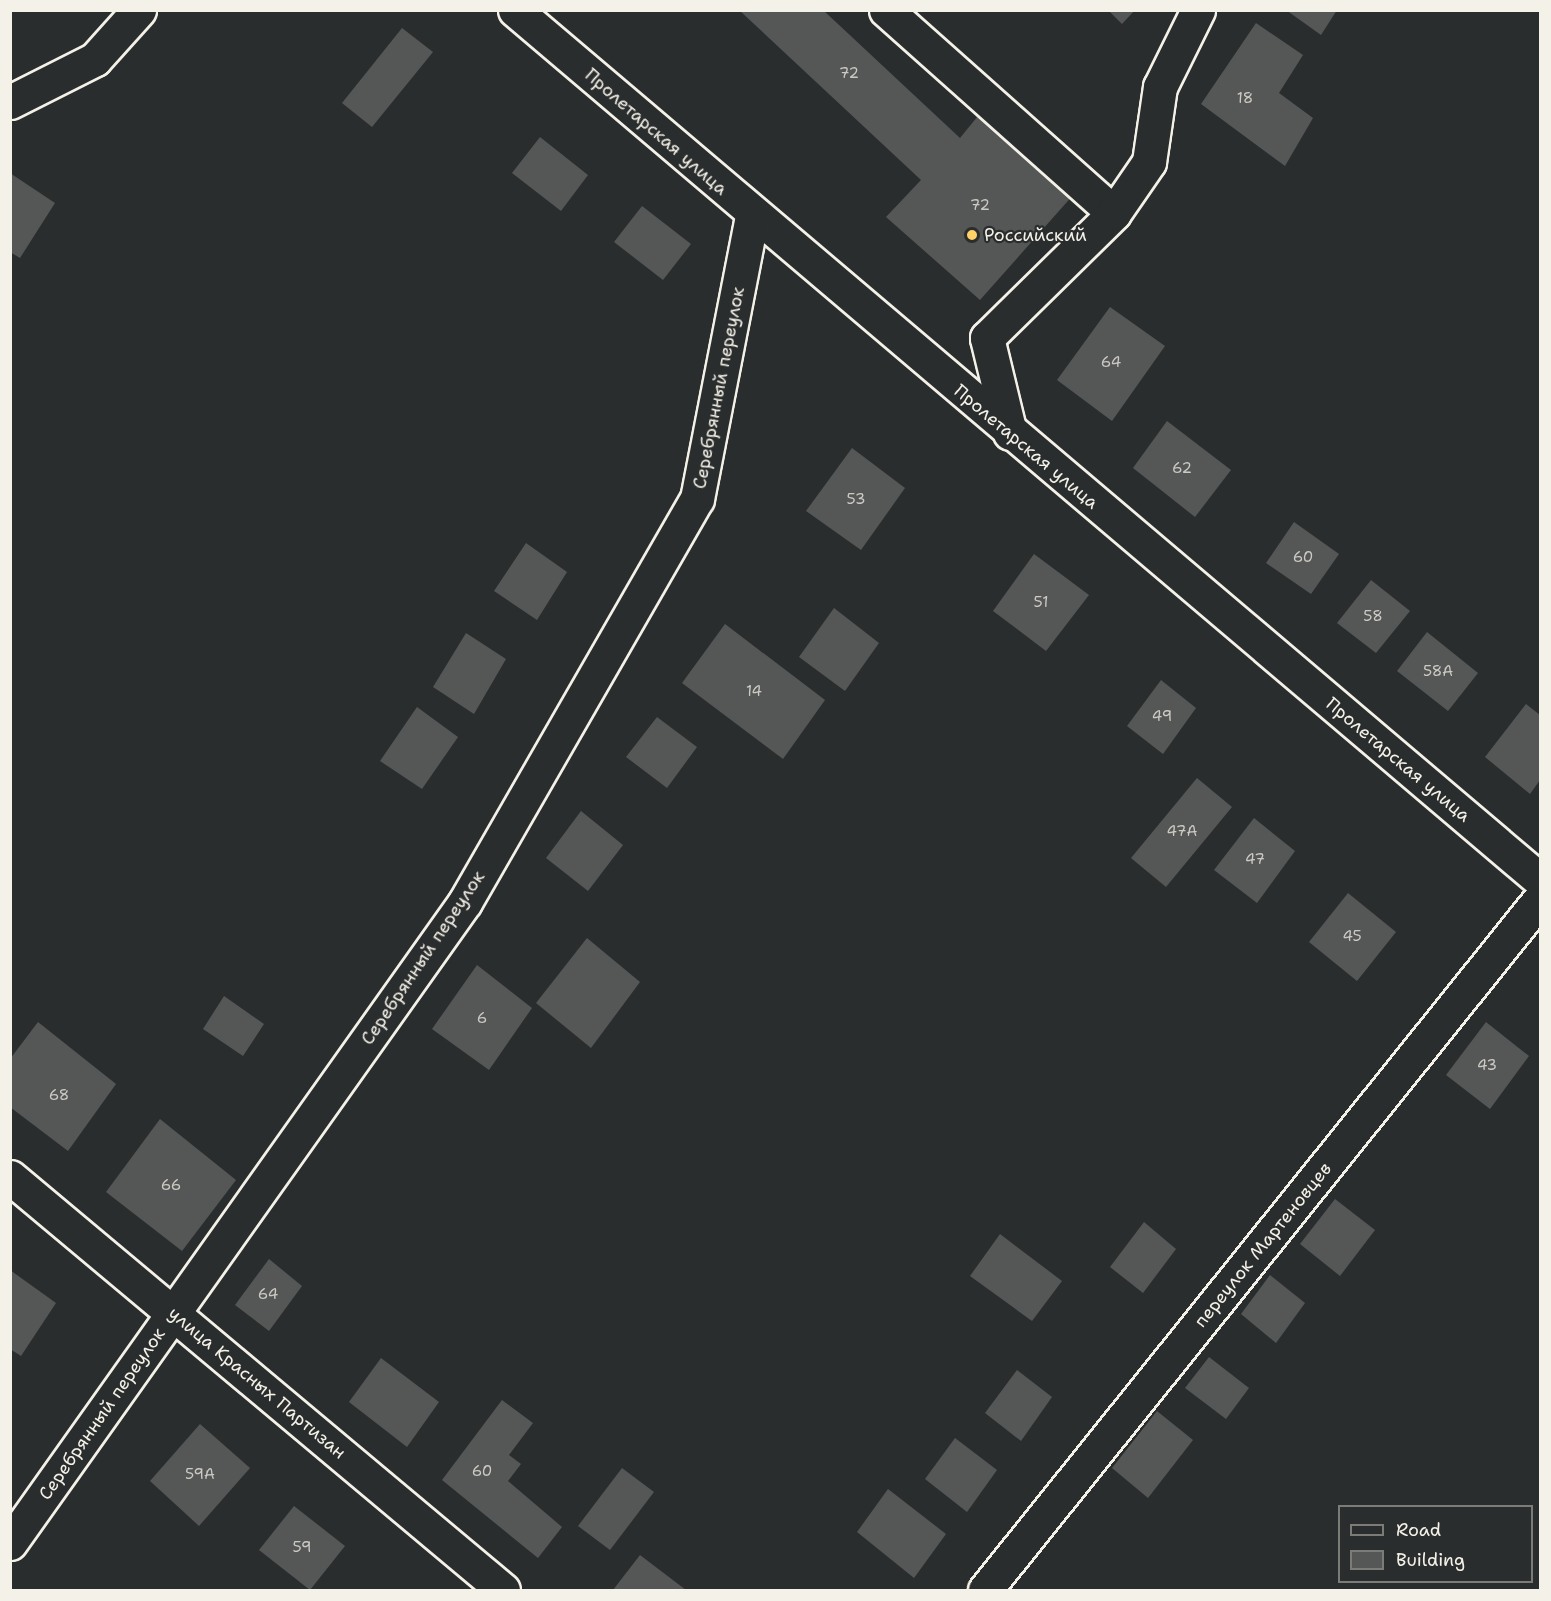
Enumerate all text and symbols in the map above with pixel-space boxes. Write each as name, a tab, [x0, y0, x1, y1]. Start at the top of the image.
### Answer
street label: Пролетарская улица	[580, 64, 732, 200]
house number: 72	[839, 65, 859, 83]
house number: 18	[1237, 90, 1253, 108]
house number: 72	[970, 197, 990, 215]
place label: Российский	[984, 224, 1087, 246]
marker: Российский	[965, 228, 979, 242]
street label: Серебрянный переулок	[689, 285, 749, 491]
house number: 64	[1101, 354, 1121, 372]
street label: Пролетарская улица	[949, 380, 1103, 514]
house number: 62	[1172, 460, 1192, 478]
house number: 53	[847, 491, 865, 509]
house number: 60	[1293, 549, 1313, 567]
house number: 51	[1034, 594, 1048, 612]
house number: 58	[1363, 608, 1383, 626]
house number: 58А	[1423, 663, 1453, 681]
house number: 14	[746, 683, 762, 701]
street label: Пролетарская улица	[1321, 693, 1475, 827]
house number: 49	[1152, 708, 1172, 726]
house number: 47А	[1167, 823, 1197, 841]
house number: 47	[1245, 851, 1265, 869]
street label: Серебрянный переулок	[357, 867, 489, 1049]
house number: 45	[1342, 928, 1362, 946]
house number: 6	[477, 1010, 487, 1028]
house number: 43	[1477, 1057, 1497, 1075]
house number: 68	[49, 1087, 69, 1105]
street label: переулок Мартеновцев	[1190, 1158, 1336, 1332]
house number: 66	[161, 1177, 181, 1195]
house number: 64	[258, 1286, 278, 1304]
street label: улица Красных Партизан	[164, 1303, 350, 1463]
street label: Серебрянный переулок	[34, 1324, 170, 1504]
house number: 60	[472, 1463, 492, 1481]
house number: 59А	[185, 1466, 215, 1484]
legend	[1338, 1505, 1533, 1583]
text: Road	[1396, 1518, 1441, 1542]
house number: 59	[293, 1539, 311, 1557]
text: Building	[1396, 1548, 1465, 1572]

